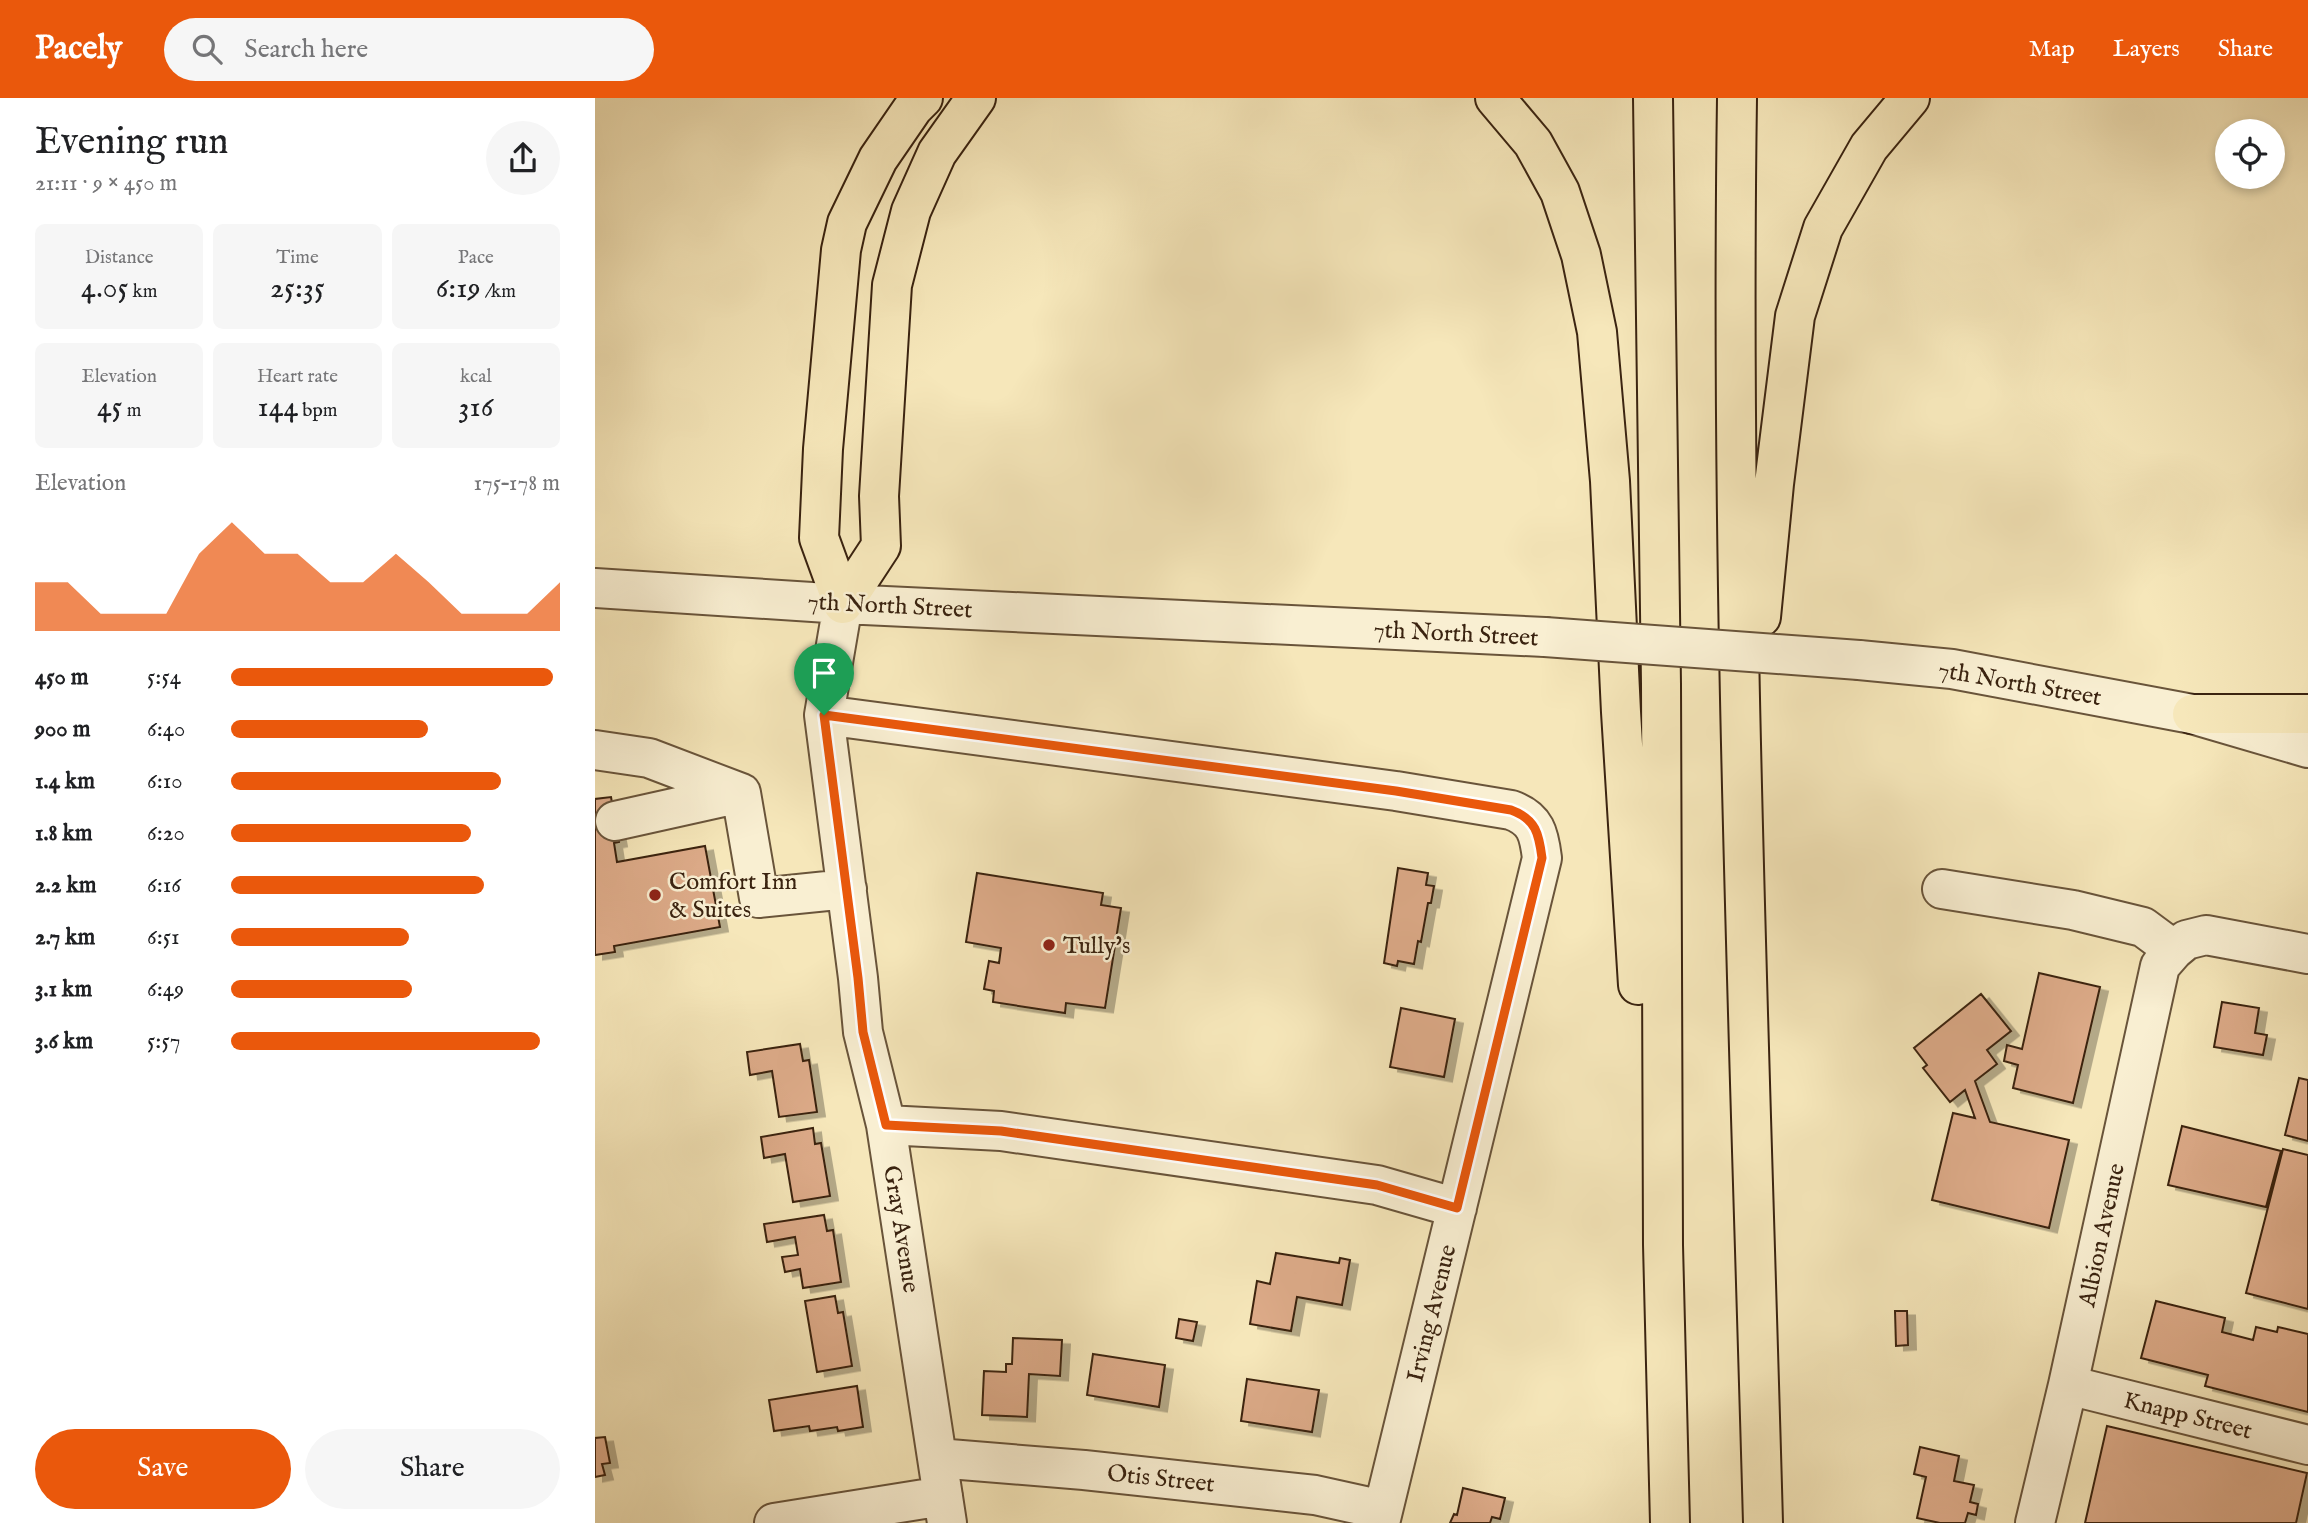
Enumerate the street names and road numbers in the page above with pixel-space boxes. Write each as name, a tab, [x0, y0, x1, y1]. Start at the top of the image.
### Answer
street label: 7th North Street	[807, 587, 973, 626]
street label: 7th North Street	[1373, 615, 1539, 654]
street label: 7th North Street	[1936, 655, 2104, 714]
street label: Albion Avenue	[2072, 1161, 2133, 1311]
street label: Gray Avenue	[875, 1163, 926, 1295]
street label: Irving Avenue	[1400, 1241, 1465, 1385]
street label: Knapp Street	[2120, 1386, 2255, 1447]
street label: Otis Street	[1106, 1458, 1216, 1501]

